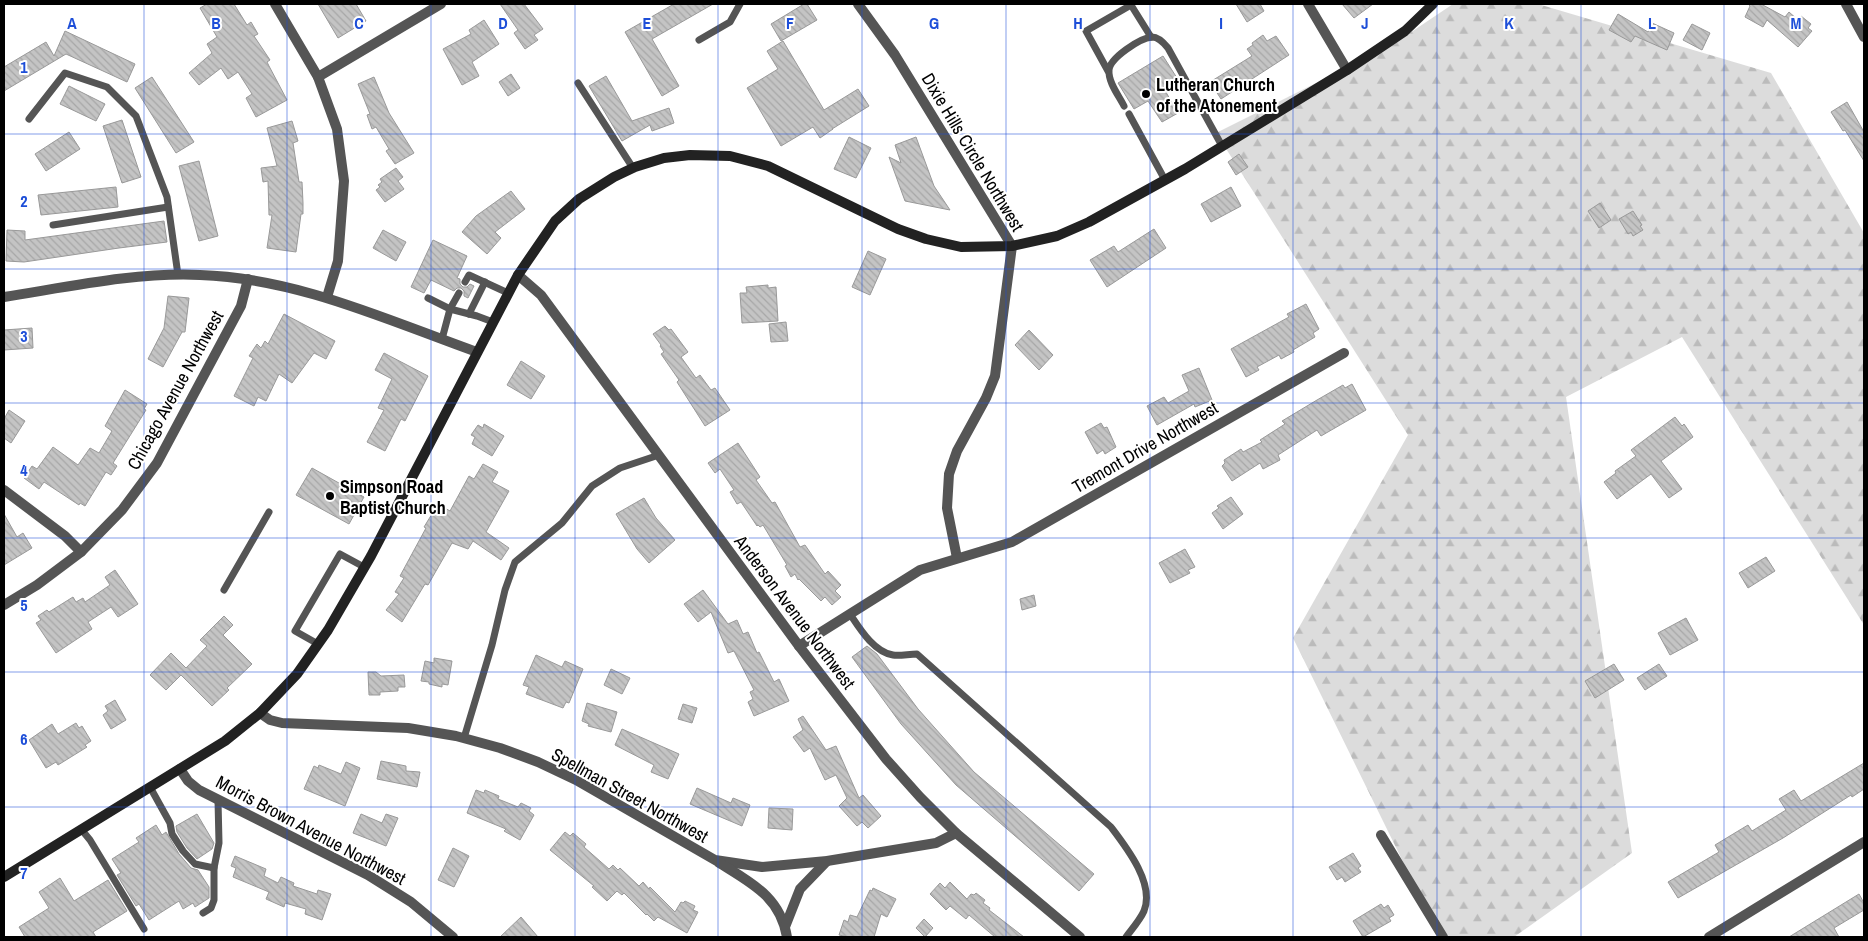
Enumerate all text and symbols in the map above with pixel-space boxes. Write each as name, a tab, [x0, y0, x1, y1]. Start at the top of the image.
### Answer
text: A	[67, 12, 77, 34]
text: B	[211, 12, 221, 34]
text: C	[354, 12, 364, 34]
text: D	[498, 12, 508, 34]
text: E	[643, 12, 652, 34]
text: F	[786, 12, 794, 34]
text: G	[929, 12, 939, 34]
text: H	[1073, 12, 1083, 34]
text: I	[1219, 12, 1223, 34]
text: J	[1361, 12, 1369, 34]
text: K	[1504, 12, 1514, 34]
text: L	[1648, 12, 1656, 34]
text: M	[1791, 12, 1802, 34]
text: 1	[20, 56, 28, 78]
street label: Dixie Hills Circle Northwest	[916, 68, 1030, 236]
place label: Lutheran Church of the Atonement	[1156, 72, 1277, 118]
marker: Lutheran Church of the Atonement	[1140, 88, 1152, 100]
text: 2	[20, 190, 28, 212]
street label: Chicago Avenue Northwest	[121, 306, 229, 474]
text: 3	[20, 325, 28, 347]
street label: Tremont Drive Northwest	[1068, 395, 1222, 499]
text: 4	[20, 459, 28, 481]
place label: Simpson Road Baptist Church	[340, 474, 446, 520]
marker: Simpson Road Baptist Church	[324, 490, 336, 502]
street label: Anderson Avenue Northwest	[728, 529, 861, 694]
text: 5	[20, 594, 28, 616]
text: 6	[20, 728, 28, 750]
street label: Spellman Street Northwest	[547, 742, 713, 848]
street label: Morris Brown Avenue Northwest	[212, 769, 410, 891]
text: 7	[20, 862, 28, 884]

